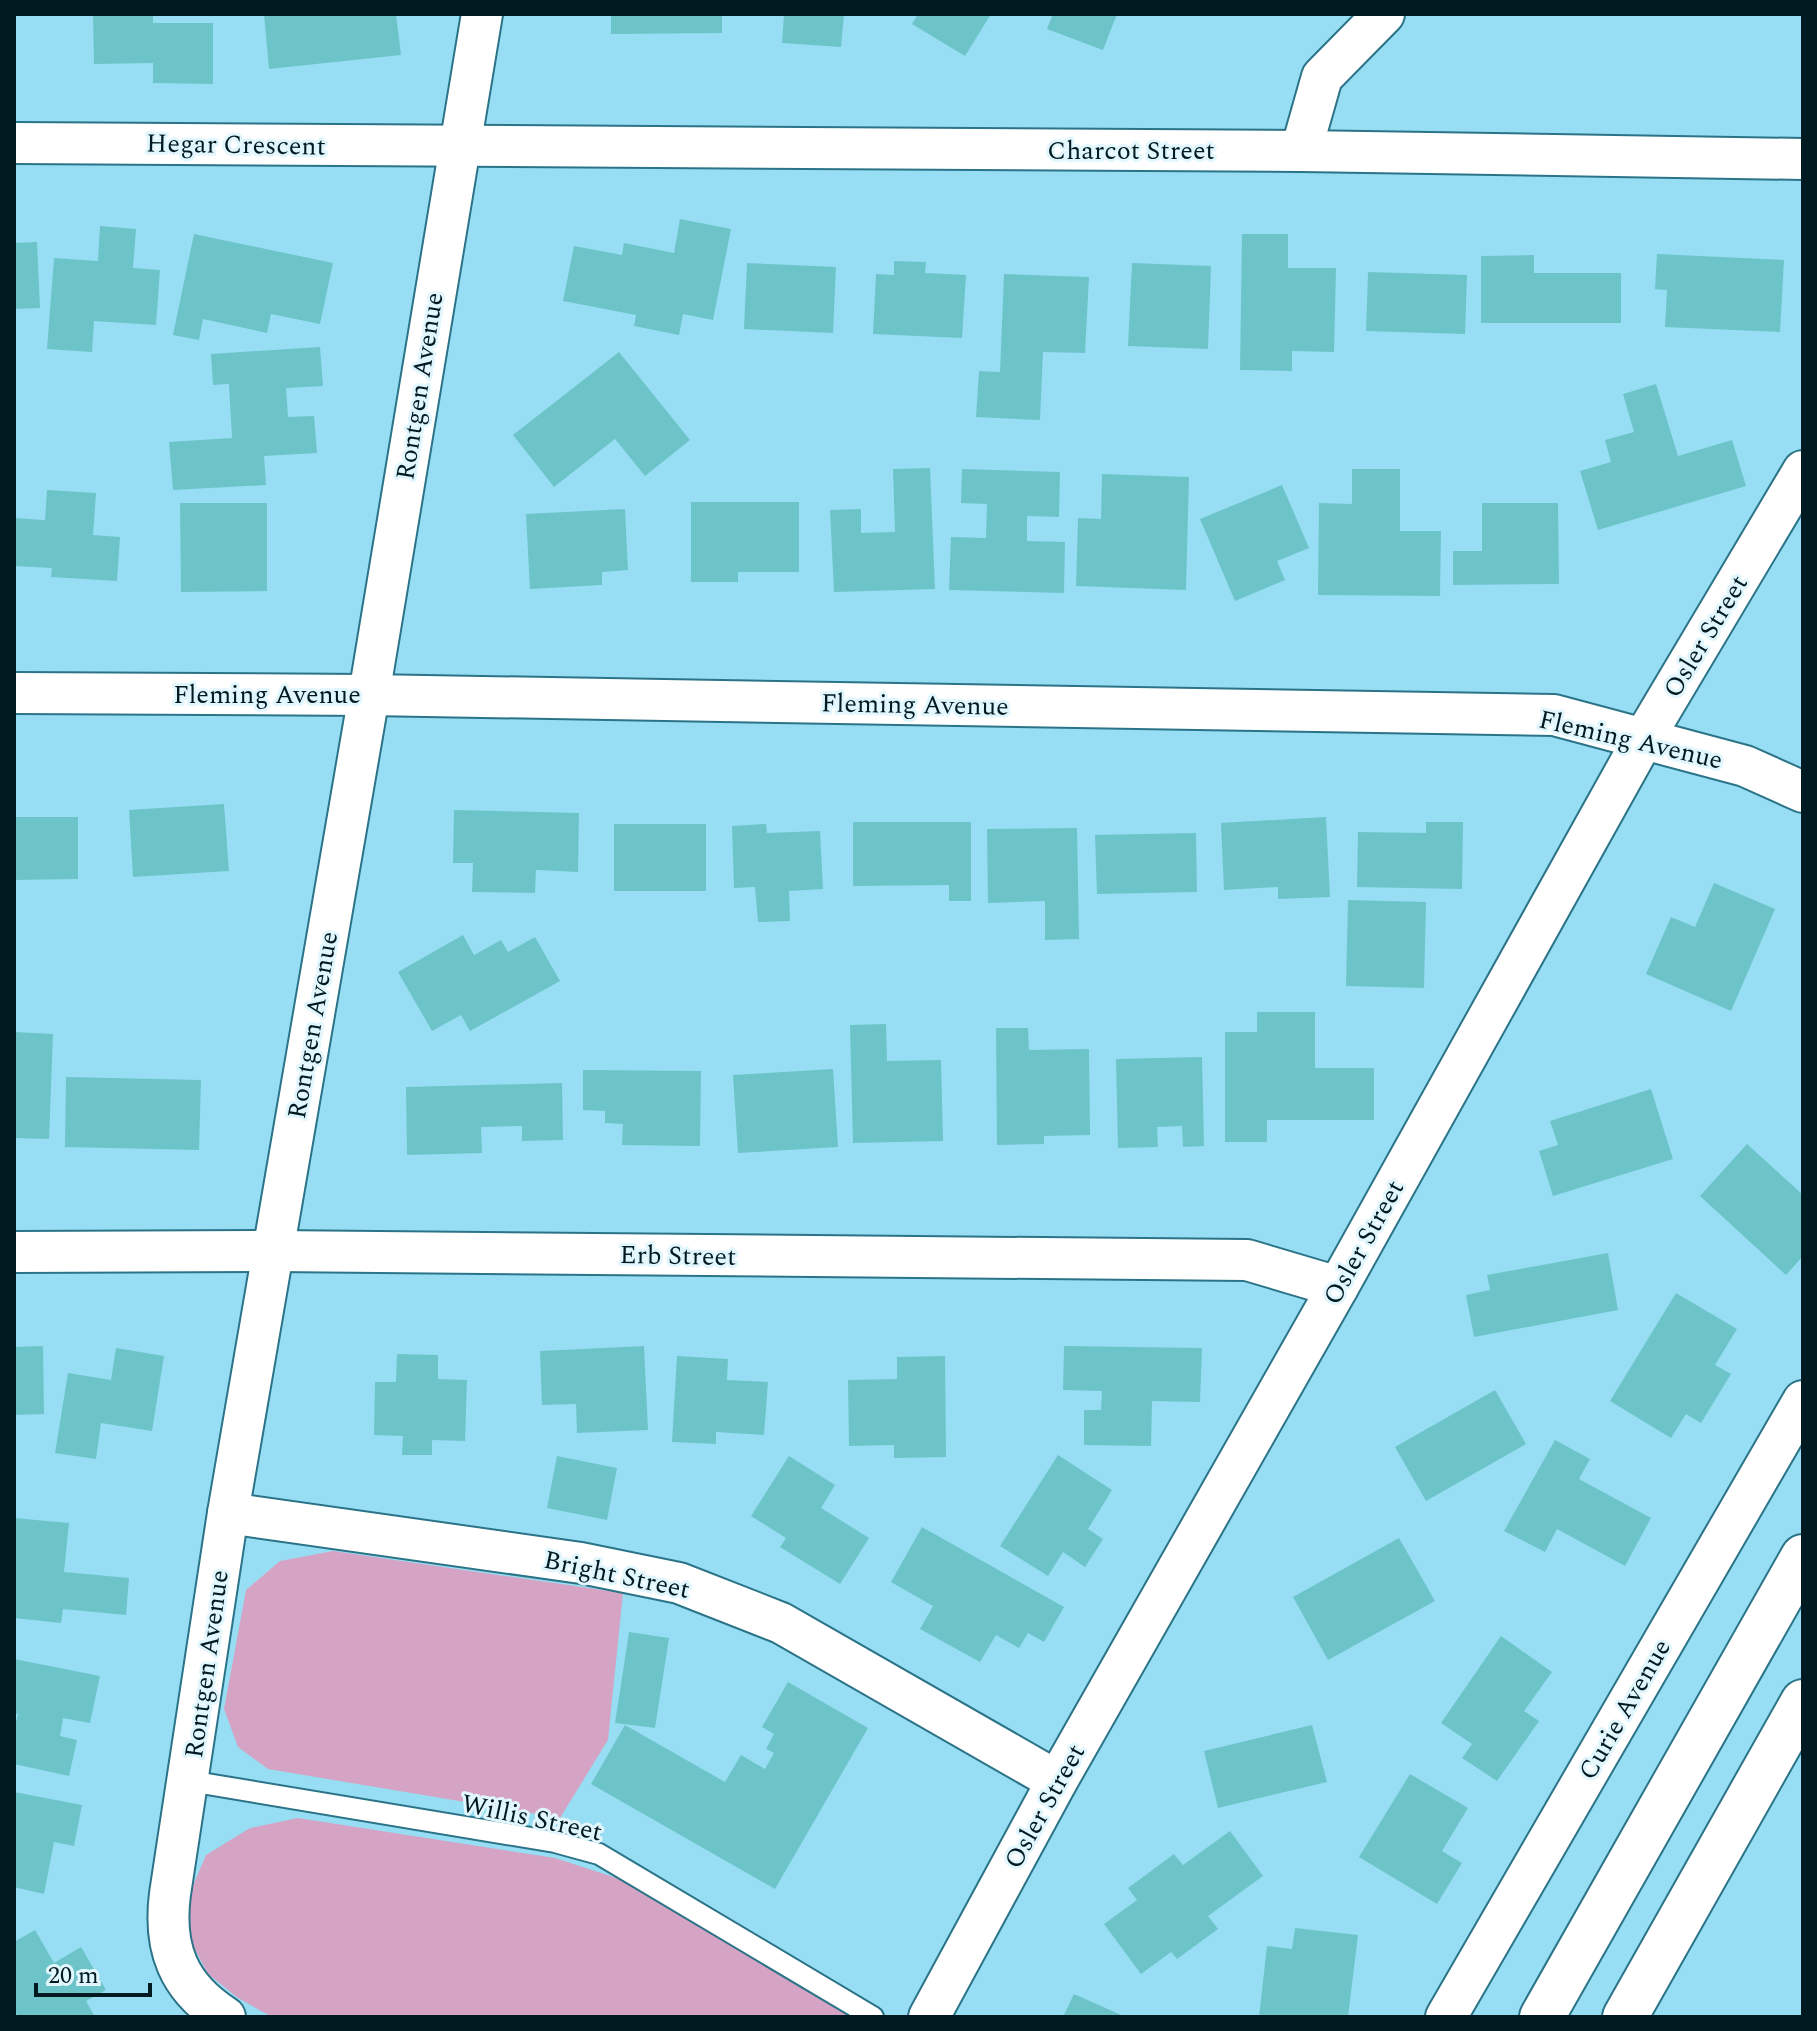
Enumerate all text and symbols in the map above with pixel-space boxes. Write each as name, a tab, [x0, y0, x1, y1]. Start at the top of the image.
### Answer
street label: Hegar Crescent	[146, 123, 326, 167]
street label: Charcot Street	[1047, 131, 1215, 171]
street label: Rontgen Avenue	[385, 289, 455, 483]
street label: Osler Street	[1653, 567, 1758, 706]
street label: Fleming Avenue	[173, 675, 361, 715]
street label: Fleming Avenue	[821, 683, 1009, 727]
street label: Fleming Avenue	[1535, 699, 1727, 781]
street label: Rontgen Avenue	[277, 928, 349, 1122]
street label: Osler Street	[1313, 1173, 1415, 1312]
street label: Erb Street	[619, 1235, 737, 1277]
street label: Bright Street	[540, 1540, 694, 1610]
street label: Rontgen Avenue	[174, 1568, 240, 1761]
street label: Curie Avenue	[1568, 1632, 1681, 1787]
street label: Osler Street	[994, 1737, 1096, 1876]
street label: Willis Street	[458, 1784, 606, 1852]
scale bar	[36, 1947, 150, 1997]
text: 20 m	[48, 1958, 99, 1994]

